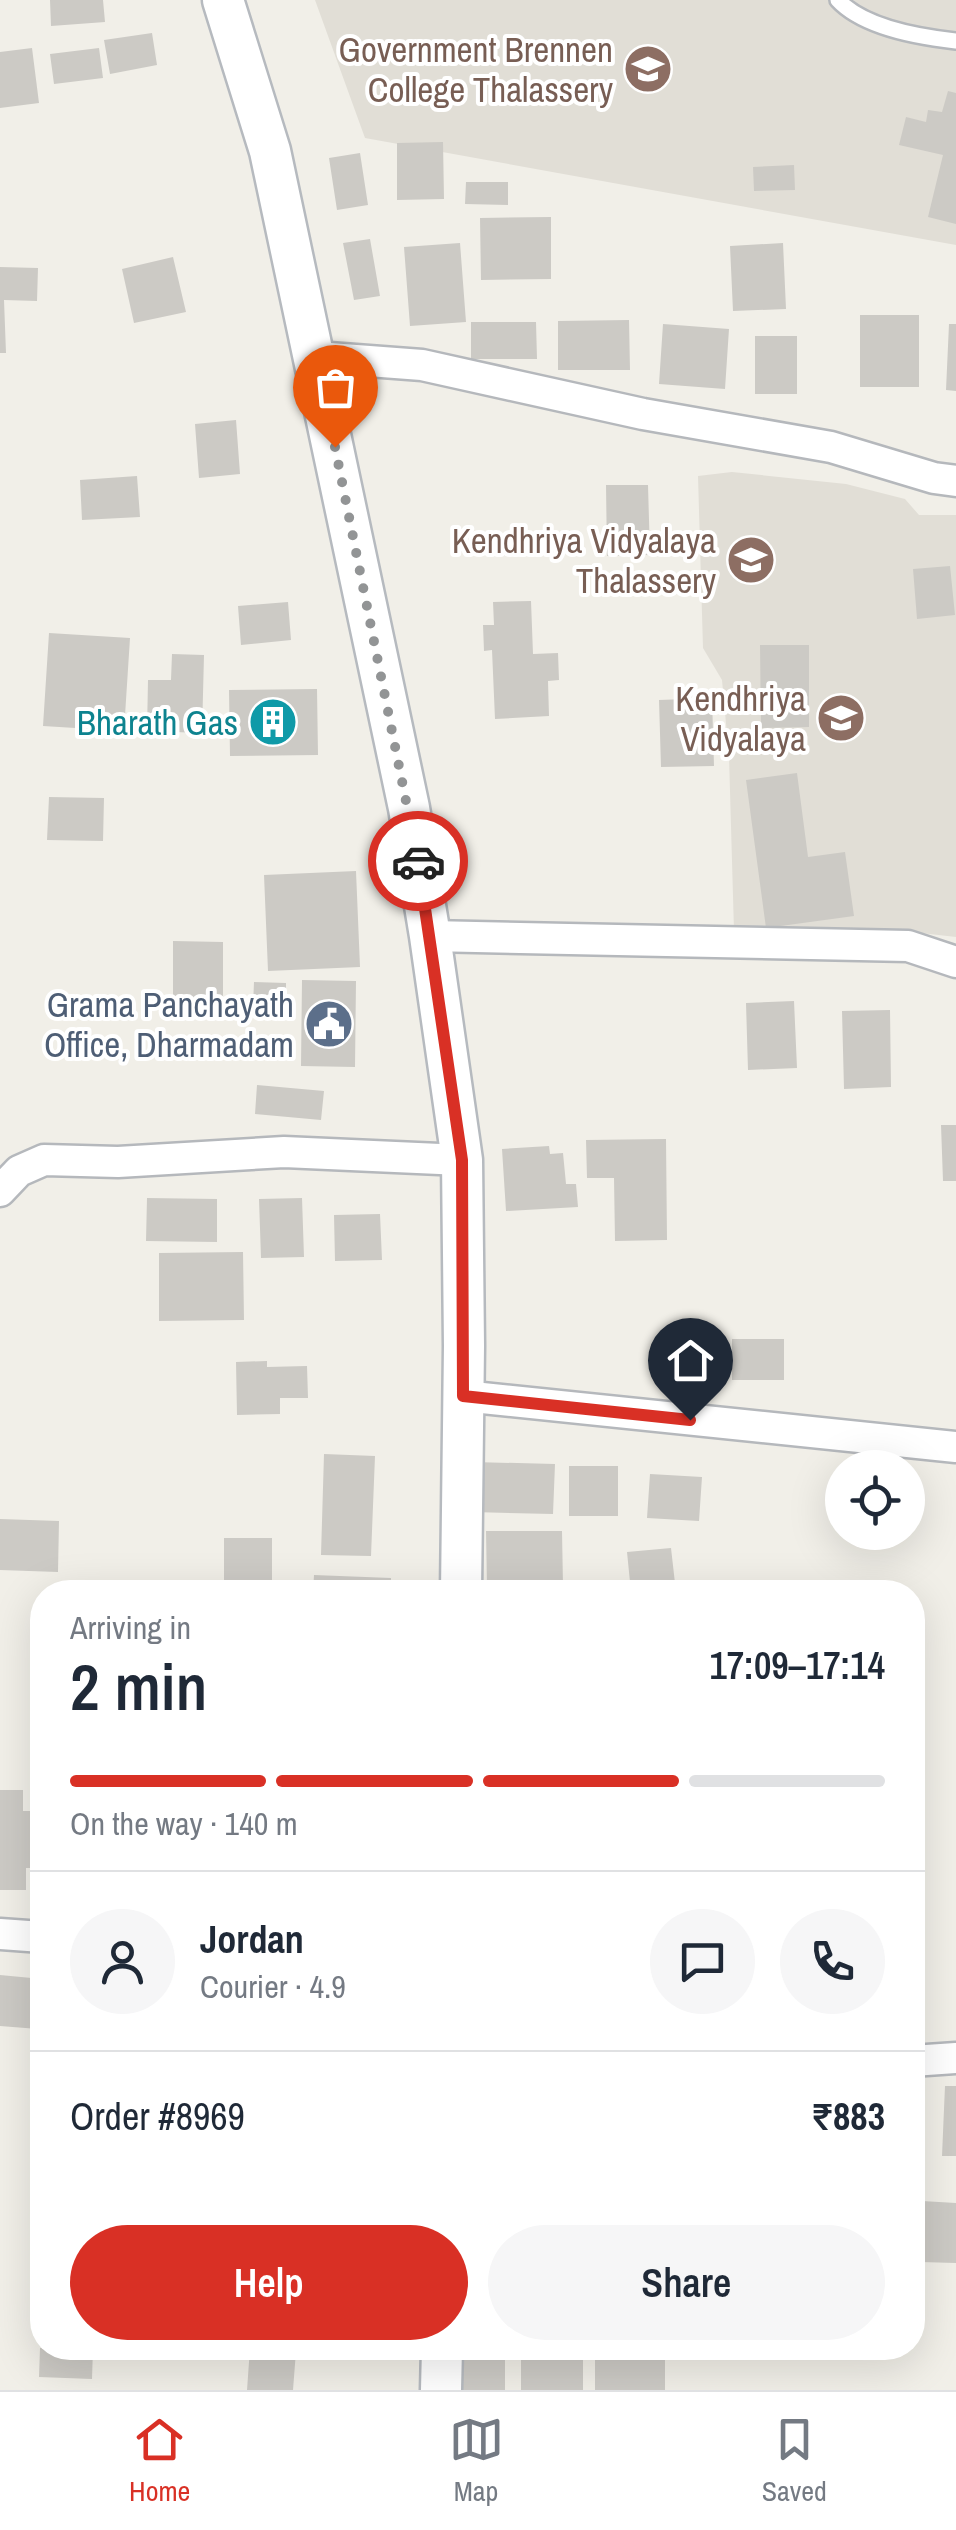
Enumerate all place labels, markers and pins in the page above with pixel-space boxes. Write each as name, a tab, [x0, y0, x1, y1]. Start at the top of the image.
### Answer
place label: Government Brennen College Thalassery	[339, 26, 614, 113]
school or university icon: Government Brennen College Thalassery	[622, 43, 674, 95]
pin	[293, 345, 378, 448]
place label: Kendhriya Vidyalaya Thalassery	[452, 517, 717, 604]
school or university icon: Kendhriya Vidyalaya Thalassery	[725, 534, 777, 586]
place label: Kendhriya Vidyalaya	[675, 675, 806, 762]
school or university icon: Kendhriya Vidyalaya	[815, 692, 867, 744]
building icon: Bharath Gas	[247, 696, 299, 748]
place label: Bharath Gas	[77, 699, 238, 746]
place label: Grama Panchayath Office, Dharmadam	[44, 981, 294, 1068]
public building icon: Grama Panchayath Office, Dharmadam	[303, 998, 355, 1050]
pin	[648, 1318, 733, 1421]

